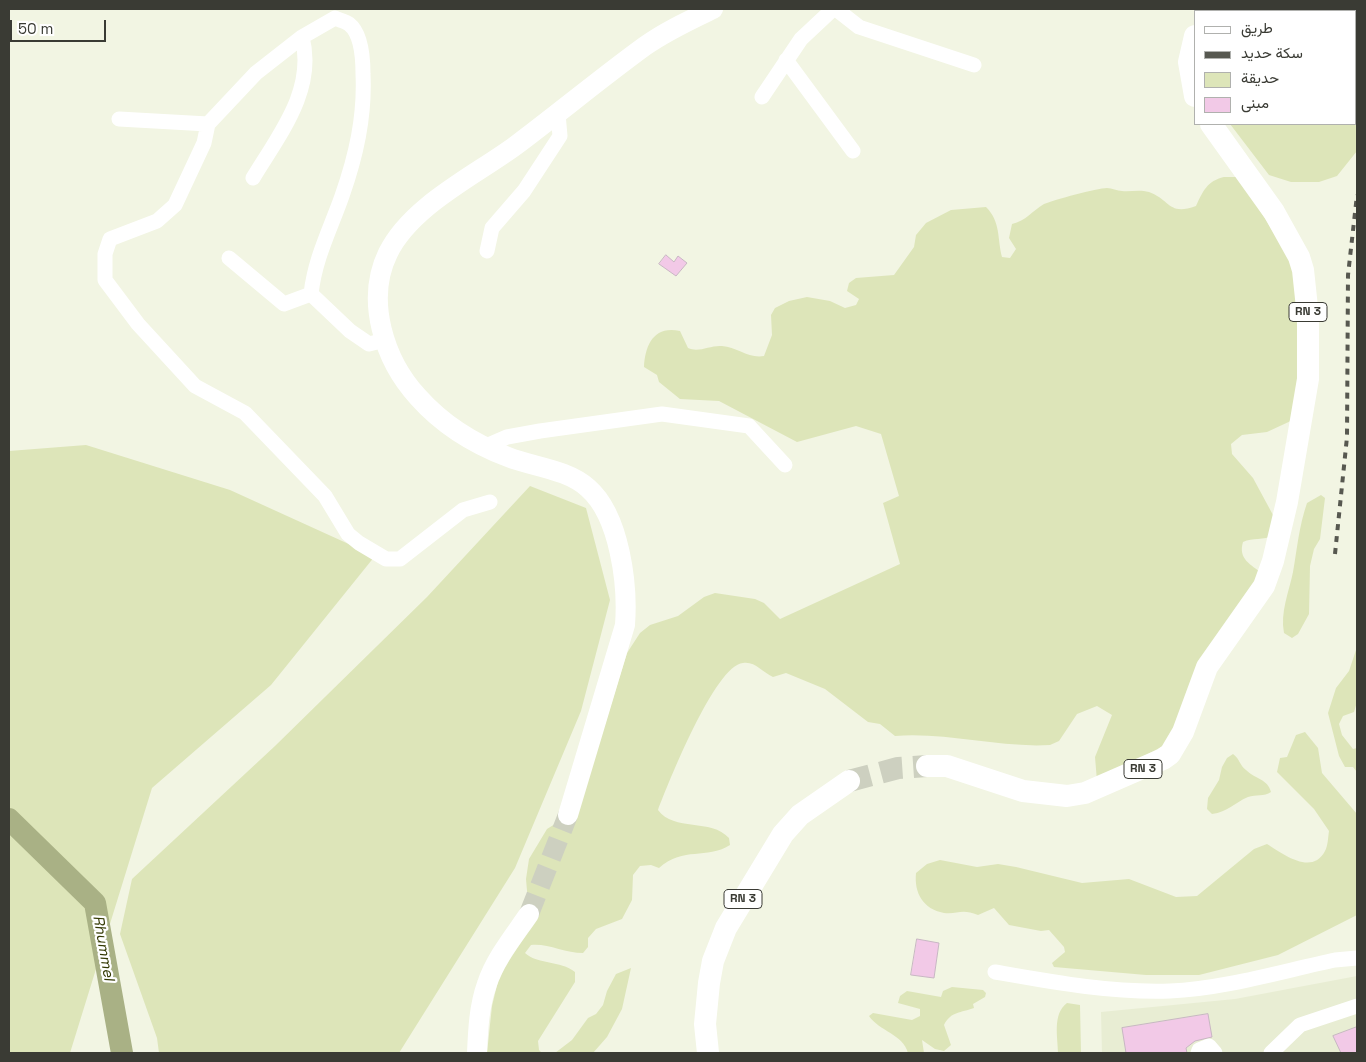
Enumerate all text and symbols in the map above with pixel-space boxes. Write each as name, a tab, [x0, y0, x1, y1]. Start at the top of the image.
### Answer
scale bar	[12, 10, 109, 42]
legend	[1194, 10, 1356, 125]
text: طريق	[1241, 18, 1273, 37]
text: 50 m	[18, 19, 53, 38]
text: سكة حديد	[1241, 43, 1303, 62]
text: حديقة	[1241, 68, 1279, 87]
text: مبنى	[1241, 93, 1269, 112]
road number: RN 3	[1289, 302, 1327, 322]
road number: RN 3	[1124, 760, 1162, 779]
road number: RN 3	[724, 890, 762, 909]
water label: Rhummel	[88, 914, 118, 982]

